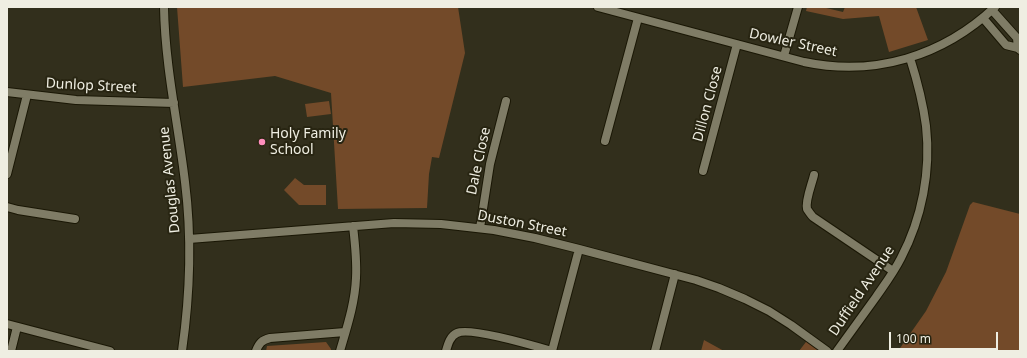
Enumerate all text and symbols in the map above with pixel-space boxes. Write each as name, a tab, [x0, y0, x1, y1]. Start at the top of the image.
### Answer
street label: Dowler Street	[748, 25, 838, 61]
street label: Dillon Close	[690, 64, 726, 144]
street label: Dunlop Street	[45, 75, 137, 97]
street label: Douglas Avenue	[156, 126, 184, 234]
place label: Holy Family School	[270, 126, 346, 158]
street label: Dale Close	[464, 126, 494, 196]
marker: Holy Family School	[257, 137, 267, 147]
street label: Duston Street	[476, 207, 568, 241]
street label: Duffield Avenue	[826, 243, 898, 339]
scale bar	[891, 324, 1000, 350]
text: 100 m	[896, 330, 931, 347]

